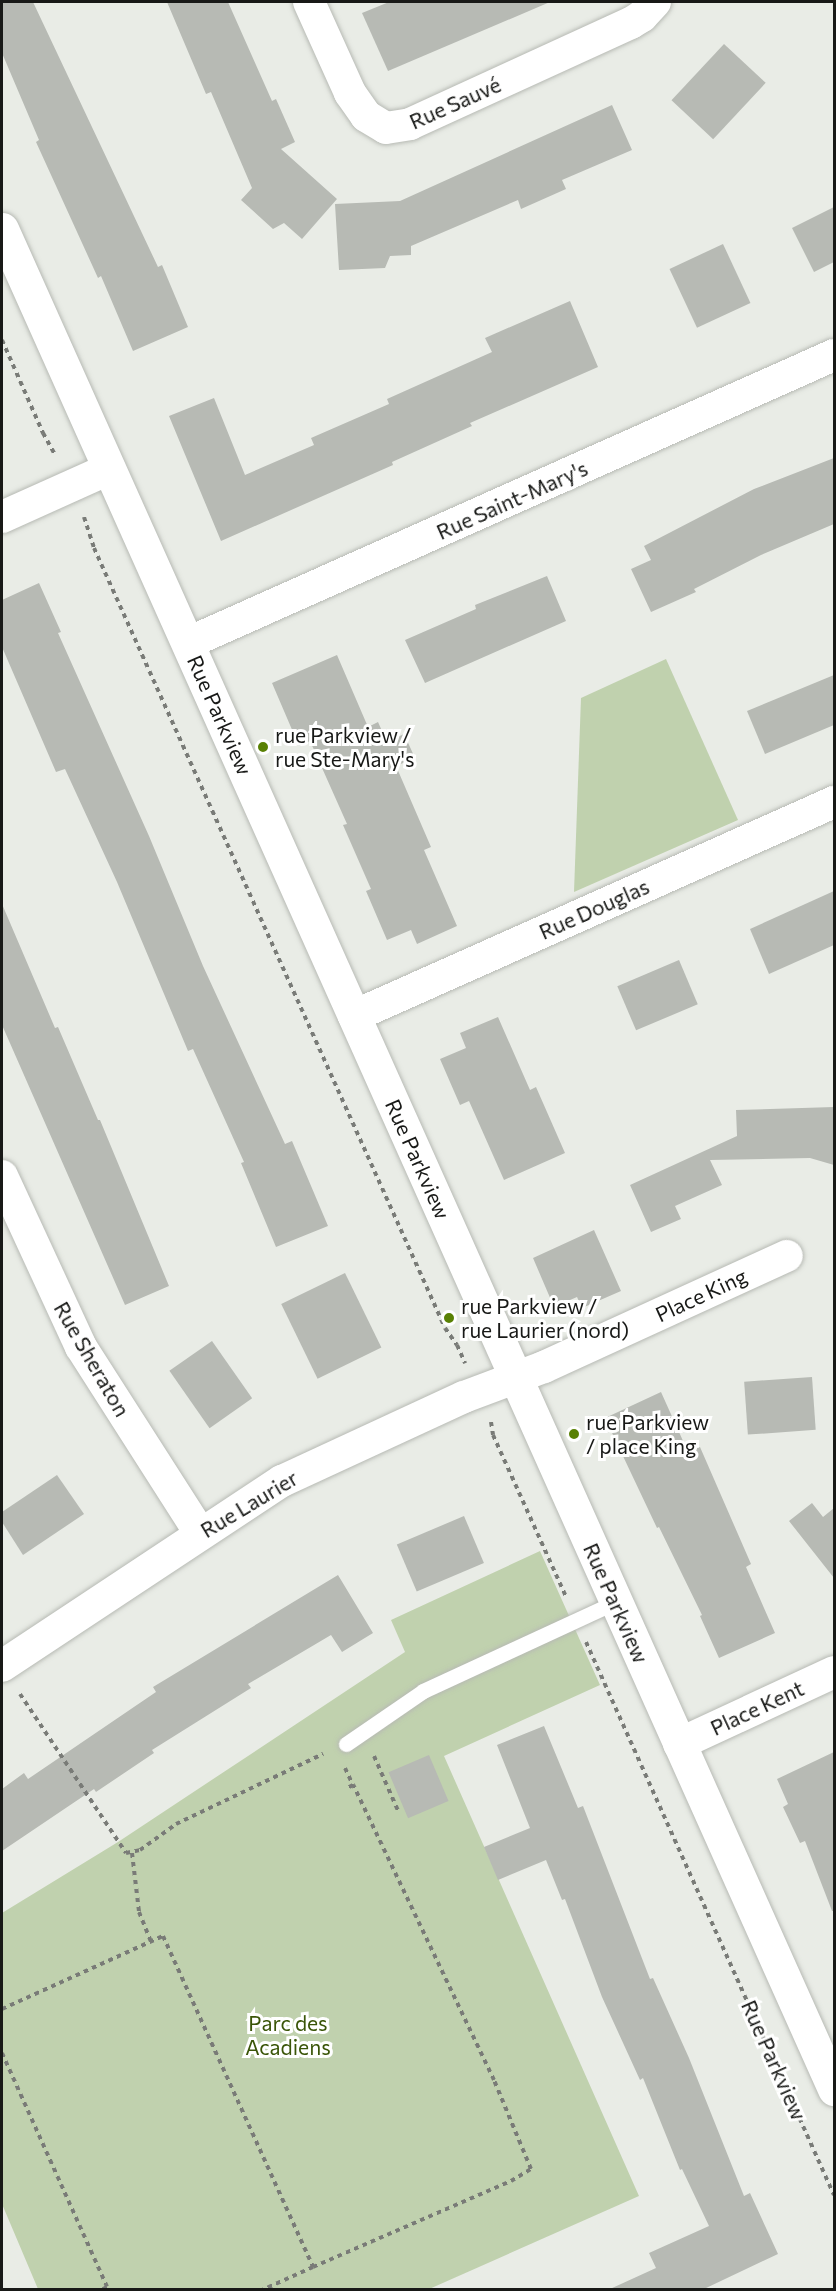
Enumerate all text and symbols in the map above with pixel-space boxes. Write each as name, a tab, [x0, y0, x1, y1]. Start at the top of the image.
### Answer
street label: Rue Sauvé	[405, 72, 505, 134]
street label: Rue Saint-Mary's	[432, 455, 592, 545]
street label: Rue Parkview	[182, 651, 258, 779]
place label: rue Parkview / rue Ste-Mary's	[275, 722, 415, 772]
marker: rue Parkview / rue Ste-Mary's	[256, 740, 270, 754]
street label: Rue Douglas	[535, 874, 653, 944]
street label: Rue Parkview	[380, 1095, 456, 1223]
street label: Place King	[651, 1263, 751, 1327]
place label: rue Parkview / rue Laurier (nord)	[461, 1293, 629, 1343]
street label: Rue Sheraton	[49, 1297, 135, 1421]
marker: rue Parkview / rue Laurier (nord)	[442, 1311, 456, 1325]
place label: rue Parkview / place King	[586, 1409, 709, 1459]
marker: rue Parkview / place King	[567, 1427, 581, 1441]
street label: Rue Laurier	[196, 1465, 302, 1543]
street label: Rue Parkview	[578, 1539, 654, 1667]
street label: Place Kent	[706, 1675, 808, 1741]
street label: Rue Parkview	[736, 1996, 812, 2124]
park label: Parc des Acadiens	[245, 2010, 331, 2060]

